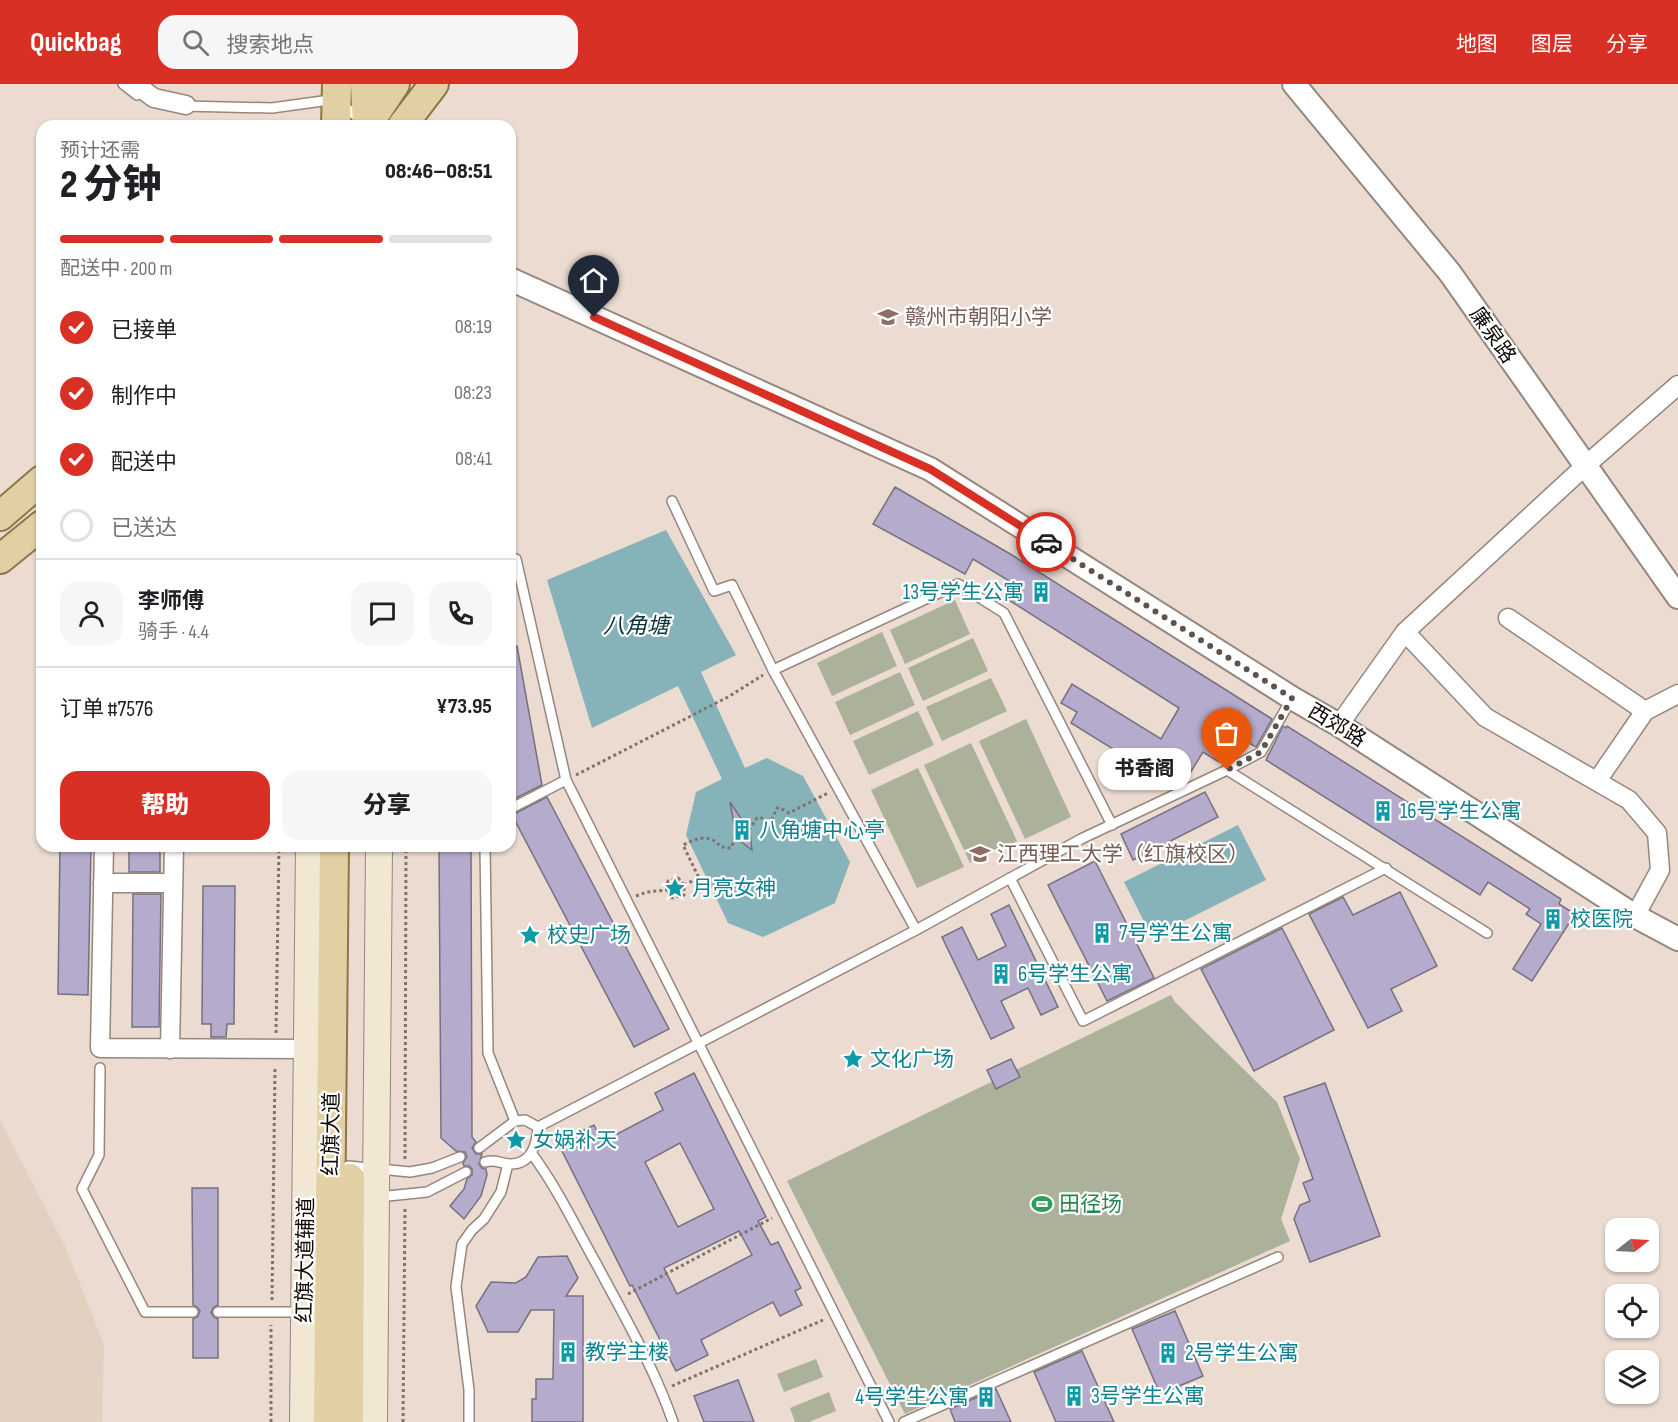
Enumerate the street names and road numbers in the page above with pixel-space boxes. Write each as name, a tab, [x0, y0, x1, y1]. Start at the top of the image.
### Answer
street label: 廉泉路	[1464, 302, 1521, 368]
street label: 西郊路	[1303, 698, 1370, 752]
street label: 红旗大道	[318, 1092, 345, 1176]
street label: 红旗大道辅道	[292, 1197, 319, 1323]

